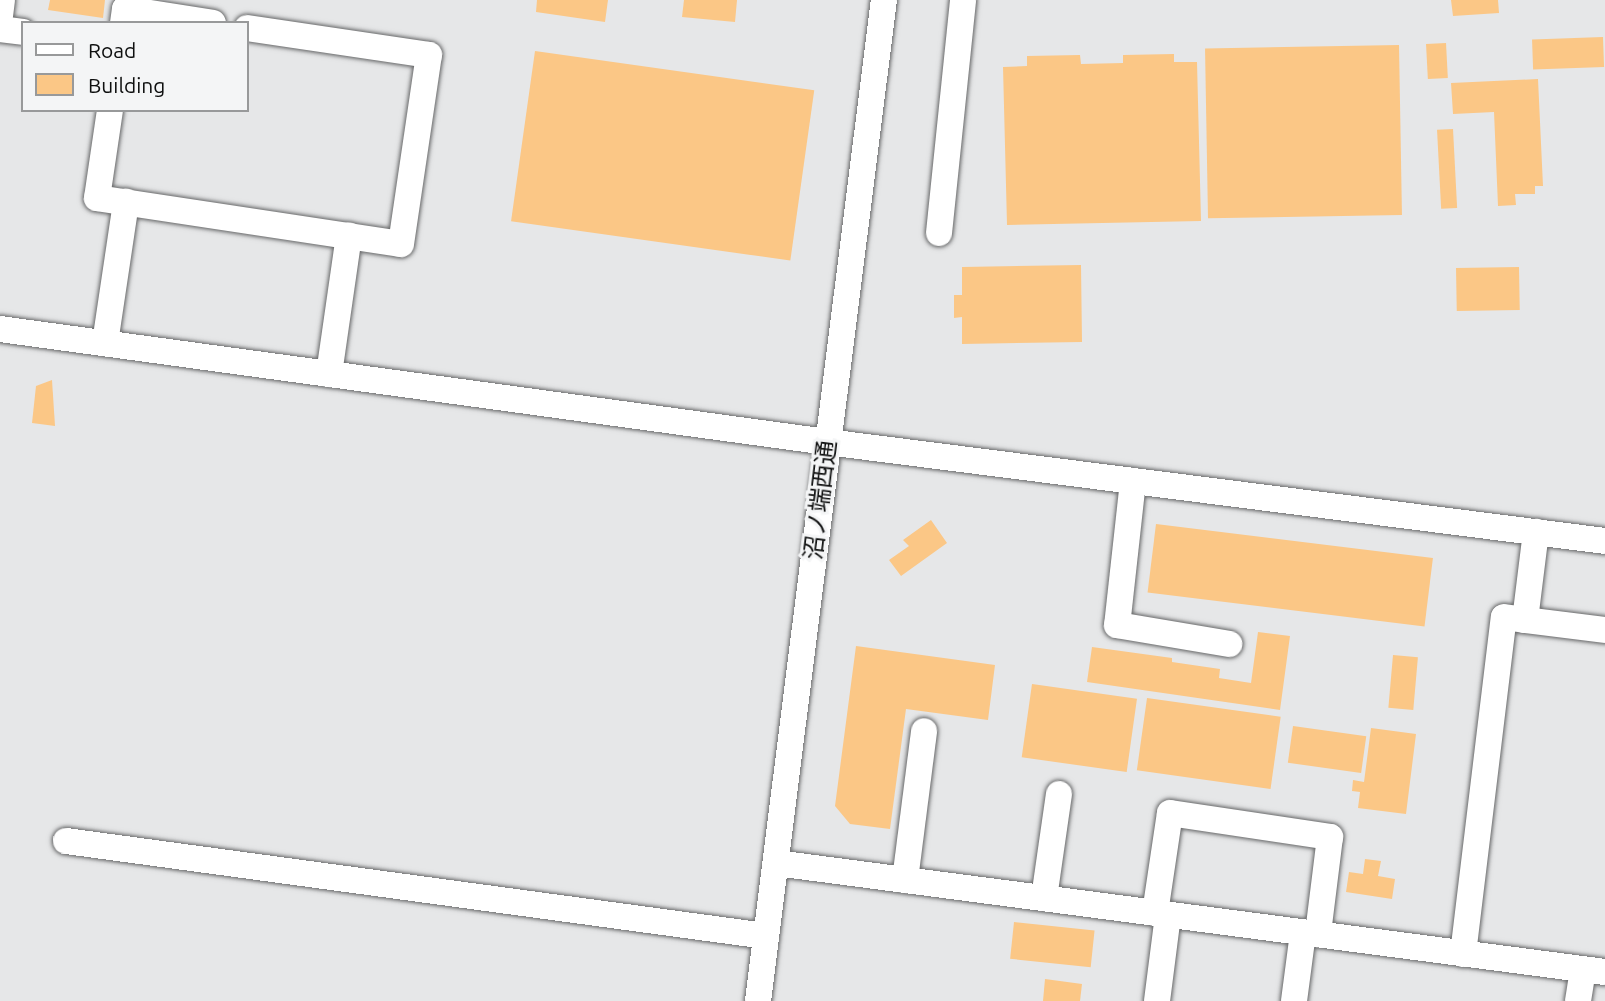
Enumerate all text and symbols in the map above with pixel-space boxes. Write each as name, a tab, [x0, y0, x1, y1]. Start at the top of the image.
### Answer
legend	[21, 21, 248, 112]
text: Road	[88, 38, 136, 62]
text: Building	[88, 73, 165, 97]
street label: 沼ノ端西通	[798, 439, 842, 561]

